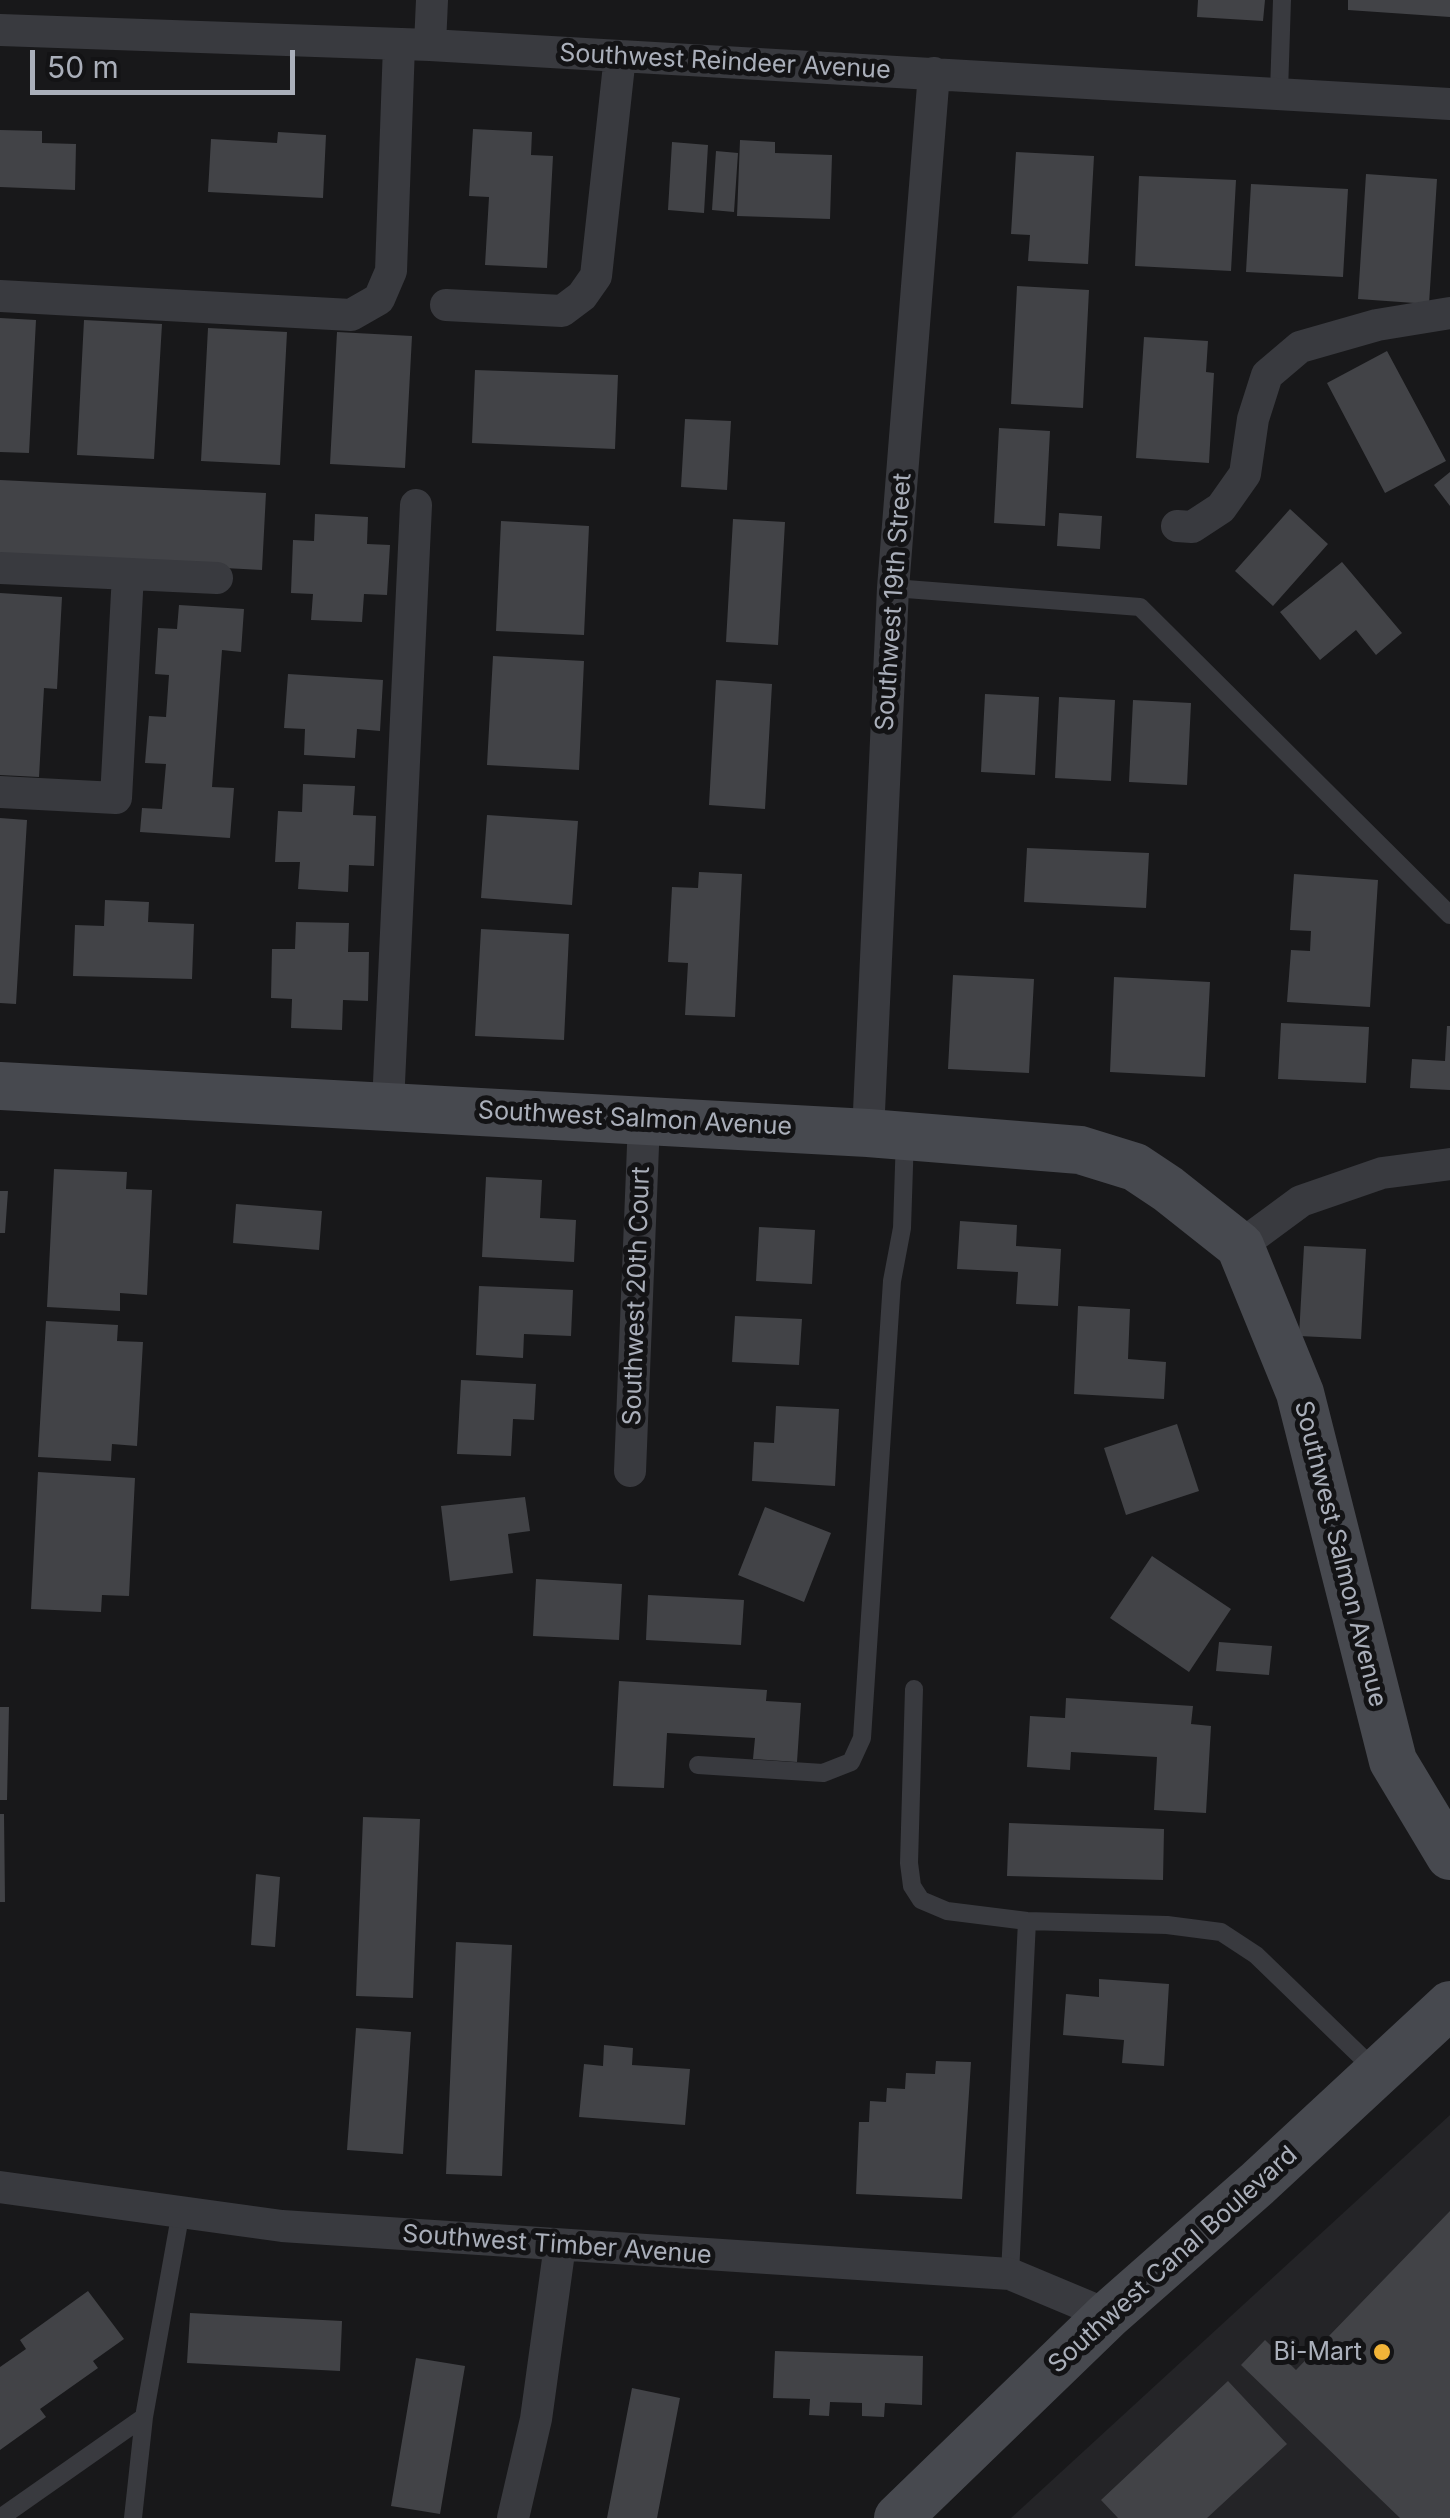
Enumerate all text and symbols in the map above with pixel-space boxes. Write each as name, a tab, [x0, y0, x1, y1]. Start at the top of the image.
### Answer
scale bar	[35, 30, 300, 92]
street label: Southwest Reindeer Avenue	[559, 38, 891, 86]
text: 50 m	[47, 49, 119, 85]
street label: Southwest 19th Street	[870, 472, 918, 732]
street label: Southwest Salmon Avenue	[477, 1096, 793, 1142]
street label: Southwest 20th Court	[617, 1166, 657, 1426]
street label: Southwest Salmon Avenue	[1287, 1398, 1393, 1710]
street label: Southwest Canal Boulevard	[1042, 2140, 1304, 2380]
street label: Southwest Timber Avenue	[401, 2219, 713, 2271]
place label: Bi-Mart	[1273, 2337, 1362, 2367]
marker: Bi-Mart	[1371, 2341, 1393, 2363]

